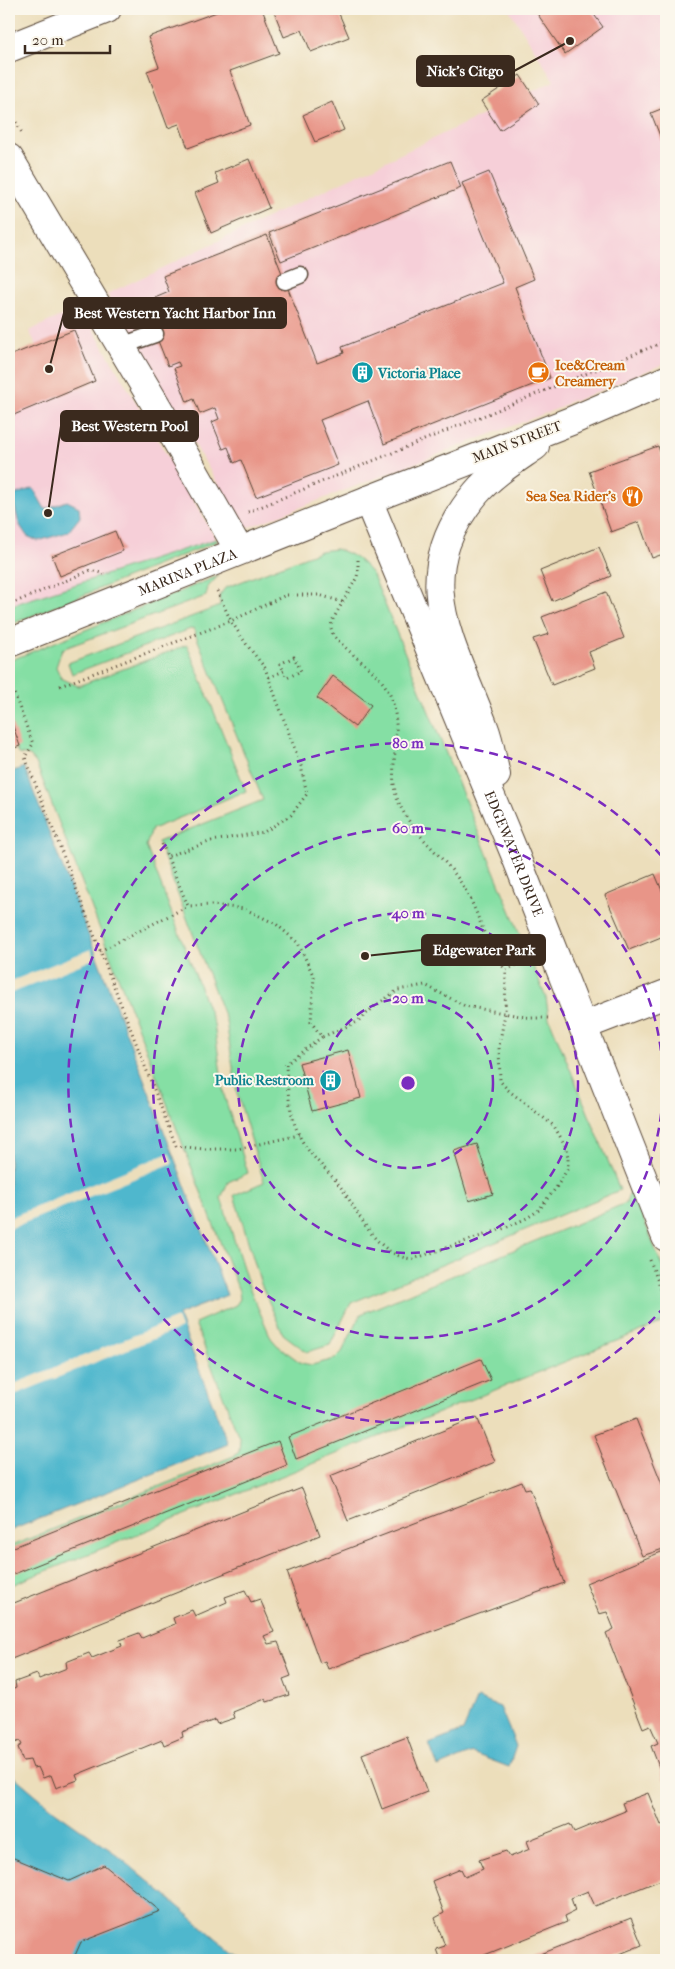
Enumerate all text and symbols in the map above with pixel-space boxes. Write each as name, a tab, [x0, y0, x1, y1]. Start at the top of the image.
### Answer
scale bar	[25, 22, 110, 54]
text: 20 m	[32, 31, 64, 49]
callout: Nick's Citgo	[417, 56, 514, 86]
text: Nick's Citgo	[427, 62, 504, 80]
callout: Best Western Yacht Harbor Inn	[64, 298, 286, 328]
text: Best Western Yacht Harbor Inn	[74, 304, 276, 322]
place label: Ice&Cream Creamery	[555, 357, 626, 390]
building icon: Victoria Place	[350, 361, 374, 385]
cafe icon: Ice&Cream Creamery	[527, 361, 551, 385]
place label: Victoria Place	[377, 365, 461, 382]
callout: Best Western Pool	[61, 411, 198, 441]
text: Best Western Pool	[71, 417, 189, 435]
street label: MAIN STREET	[470, 417, 565, 467]
restaurant icon: Sea Sea Rider's	[620, 484, 644, 508]
place label: Sea Sea Rider's	[526, 488, 617, 505]
street label: MARINA PLAZA	[136, 544, 240, 599]
text: 80 m	[392, 734, 424, 752]
street label: EDGEWATER DRIVE	[481, 788, 547, 920]
text: 60 m	[392, 819, 425, 837]
text: 40 m	[391, 904, 425, 922]
callout: Edgewater Park	[422, 935, 545, 965]
text: Edgewater Park	[433, 941, 537, 959]
text: 20 m	[392, 989, 424, 1007]
building icon: Public Restroom	[318, 1068, 342, 1092]
place label: Public Restroom	[215, 1072, 314, 1089]
centre of rings	[399, 1074, 417, 1092]

